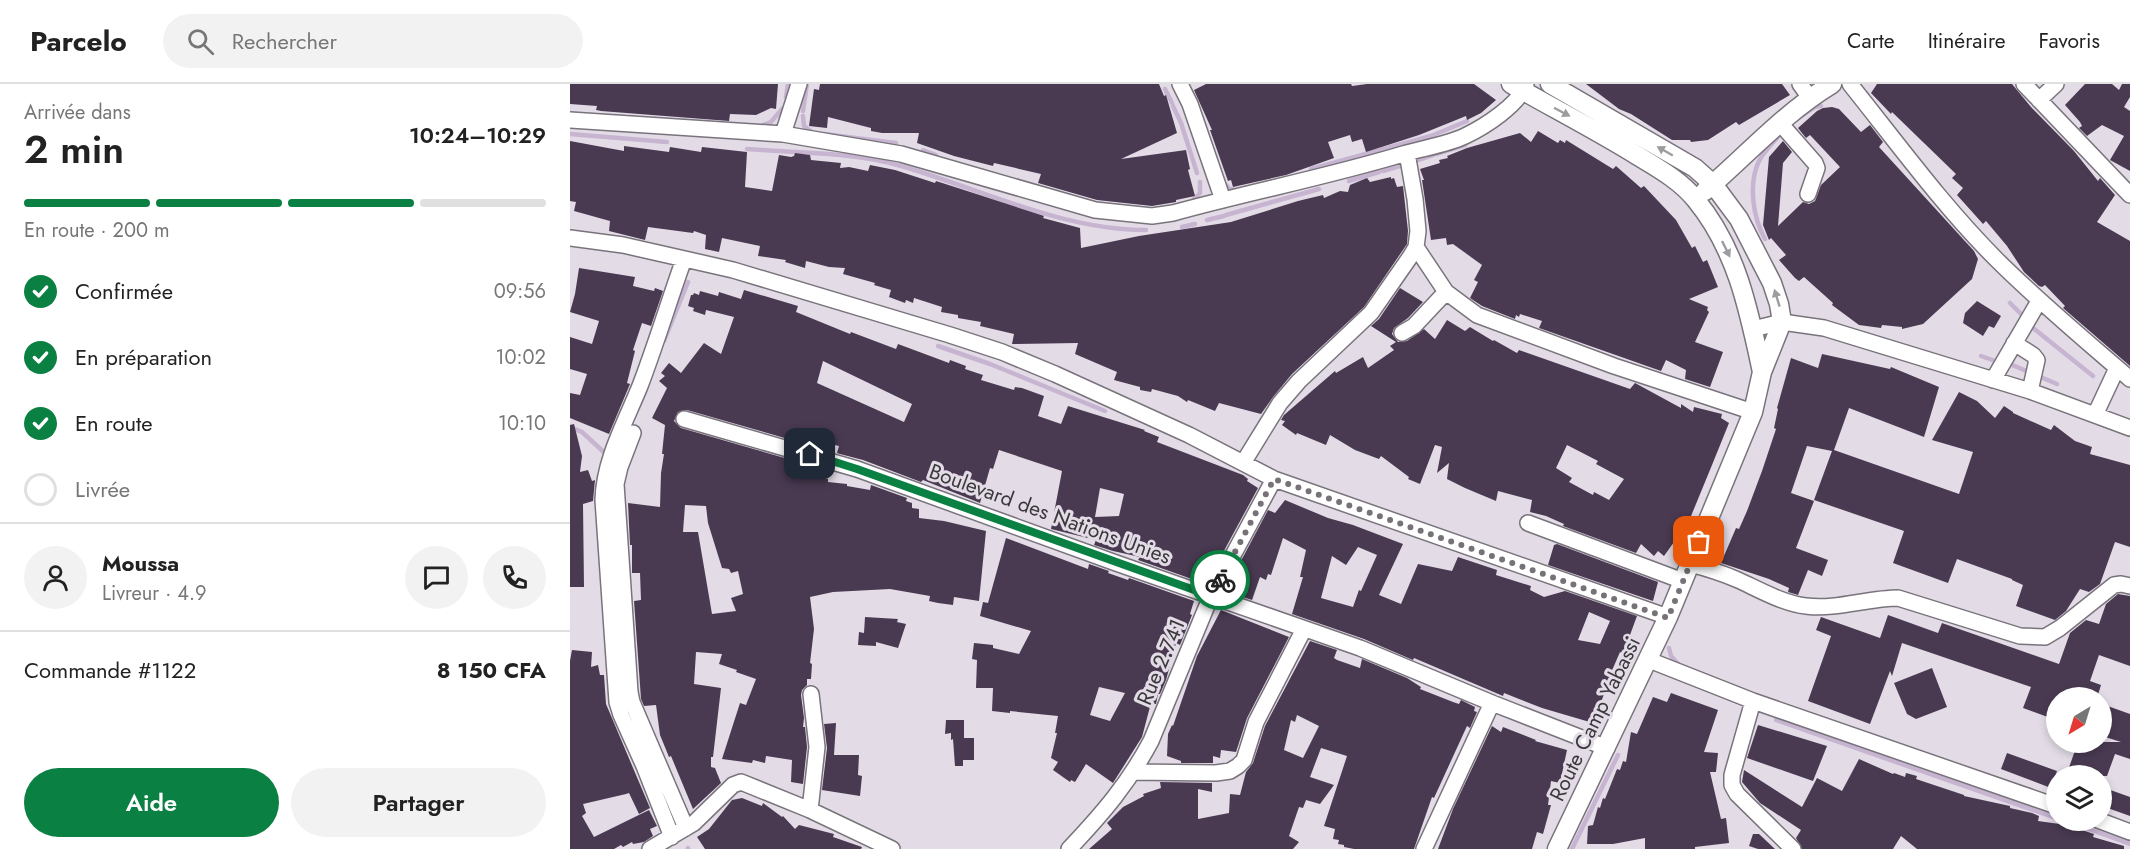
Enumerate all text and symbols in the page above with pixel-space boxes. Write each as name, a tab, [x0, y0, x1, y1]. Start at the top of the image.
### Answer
search box	[163, 14, 583, 68]
text: Parcelo	[30, 21, 127, 62]
icon: search	[184, 25, 217, 58]
text: Rechercher	[232, 25, 337, 57]
text: Carte	[1847, 26, 1895, 56]
text: Itinéraire	[1928, 26, 2006, 56]
text: Favoris	[2039, 26, 2100, 56]
text: Arrivée dans	[24, 98, 131, 127]
one-way arrow	[1554, 107, 1571, 117]
text: 10:24–10:29	[409, 119, 546, 151]
text: 2 min	[24, 121, 124, 178]
one-way arrow	[1657, 146, 1674, 156]
text: En route · 200 m	[24, 216, 170, 245]
one-way arrow	[1721, 241, 1731, 258]
icon: check	[24, 275, 57, 308]
text: Confirmée	[75, 275, 173, 307]
text: 09:56	[494, 277, 546, 306]
one-way arrow	[1772, 288, 1781, 306]
icon: check	[24, 341, 57, 374]
text: En préparation	[75, 341, 212, 373]
text: 10:02	[496, 343, 546, 372]
icon: check	[24, 407, 57, 440]
text: En route	[75, 407, 153, 439]
text: 10:10	[498, 409, 546, 438]
pin	[784, 428, 835, 479]
icon: home	[793, 437, 826, 470]
street label: Boulevard des Nations Unies	[925, 456, 1175, 572]
text: Livrée	[75, 473, 130, 505]
pin	[1673, 516, 1724, 567]
icon: bag	[1682, 525, 1715, 558]
button: person	[24, 546, 87, 609]
button: chat	[405, 546, 468, 609]
button: phone	[483, 546, 546, 609]
text: Moussa	[102, 547, 179, 579]
courier	[1190, 550, 1250, 610]
icon: bike	[1204, 564, 1237, 597]
text: Livreur · 4.9	[102, 579, 206, 608]
street label: Rue 2.741	[1129, 614, 1193, 710]
street label: Route Camp Yabassi	[1542, 632, 1648, 806]
text: Commande #1122	[24, 654, 196, 686]
text: 8 150 CFA	[437, 654, 546, 686]
north arrow	[2046, 687, 2112, 753]
map controls	[2046, 687, 2112, 831]
button: layers	[2046, 765, 2112, 831]
button: Aide	[24, 768, 279, 837]
button: Partager	[291, 768, 546, 837]

